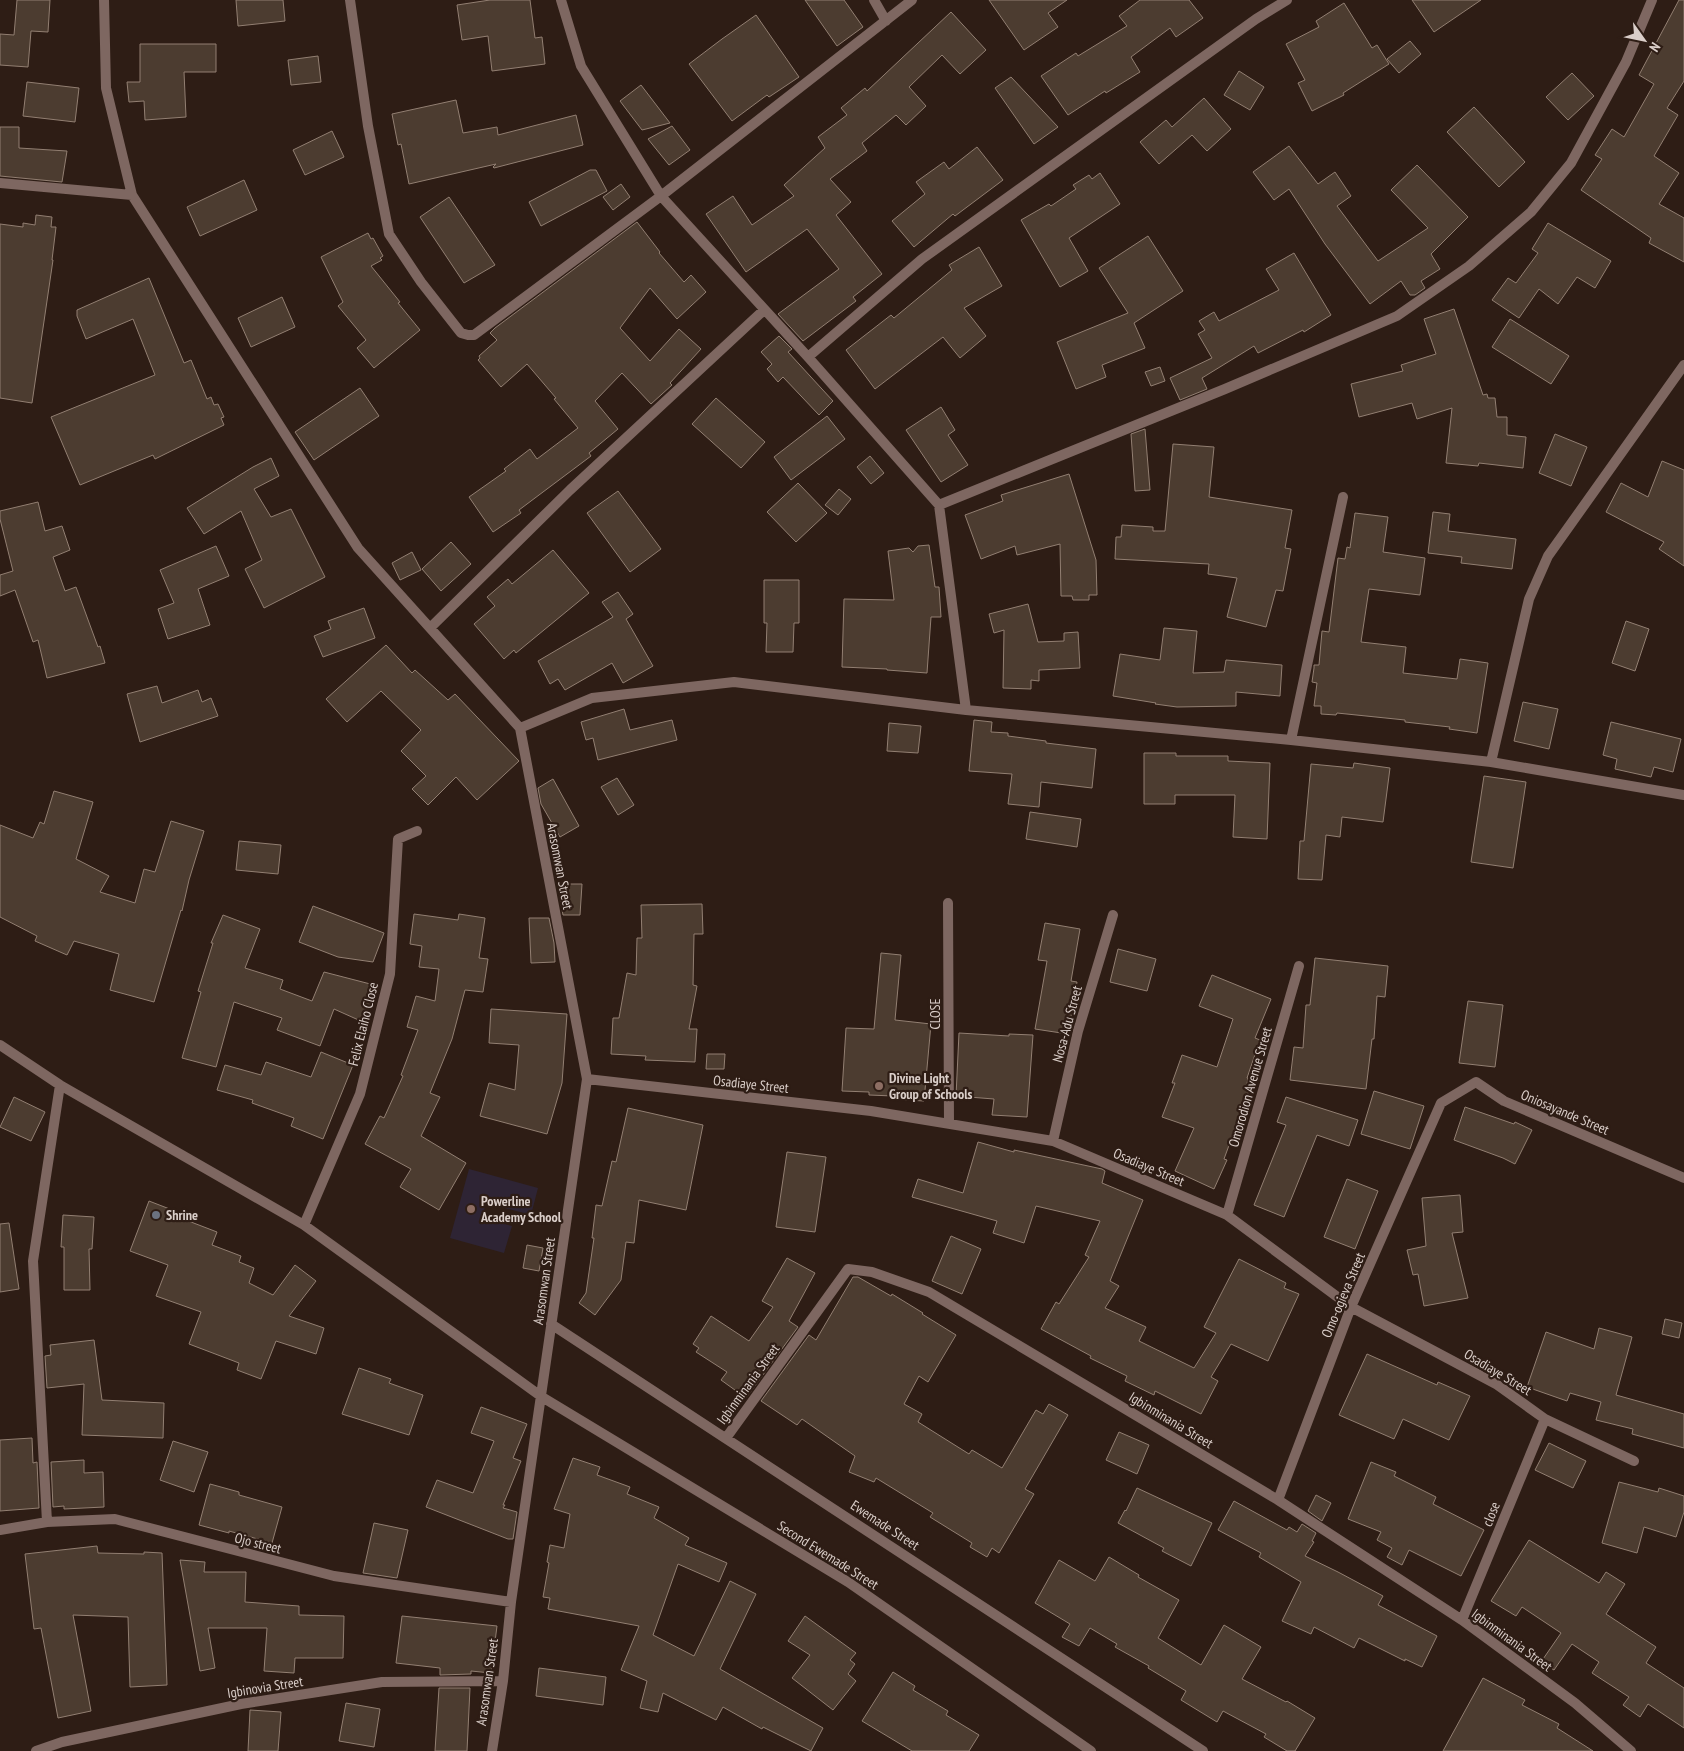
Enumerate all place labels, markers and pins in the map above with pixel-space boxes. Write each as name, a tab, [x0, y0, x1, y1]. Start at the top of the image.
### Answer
place label: Divine Light Group of Schools	[889, 1069, 973, 1103]
marker: Divine Light Group of Schools	[873, 1080, 885, 1092]
place label: Powerline Academy School	[480, 1192, 562, 1226]
marker: Powerline Academy School	[465, 1203, 477, 1215]
place label: Shrine	[166, 1206, 198, 1224]
marker: Shrine	[150, 1209, 162, 1221]

